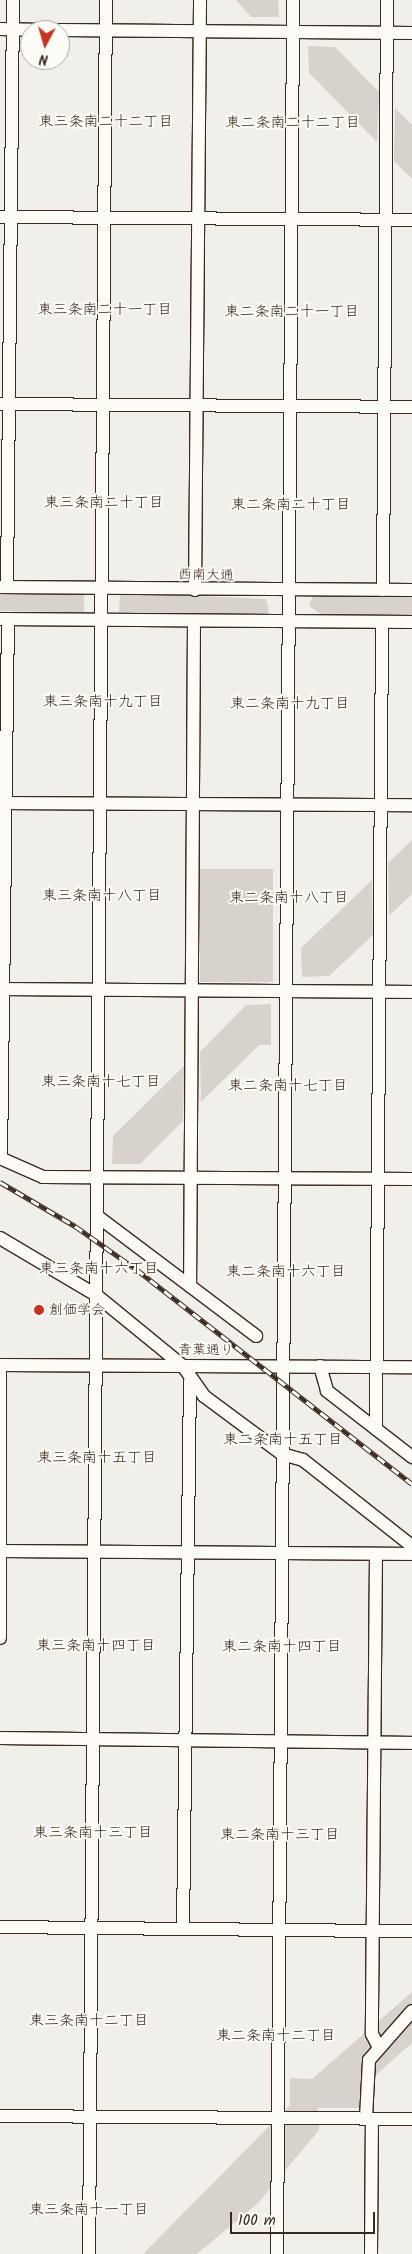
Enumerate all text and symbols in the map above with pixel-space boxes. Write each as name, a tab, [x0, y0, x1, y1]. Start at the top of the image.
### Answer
north arrow	[20, 20, 70, 70]
text: N	[38, 48, 49, 70]
district label: 東三条南二十二丁目	[39, 114, 173, 132]
district label: 東二条南二十二丁目	[226, 115, 360, 133]
district label: 東三条南二十一丁目	[38, 302, 172, 320]
district label: 東二条南二十一丁目	[225, 304, 359, 322]
district label: 東三条南二十丁目	[44, 495, 164, 513]
district label: 東二条南二十丁目	[231, 497, 351, 515]
street label: 西南大通	[178, 566, 234, 584]
district label: 東三条南十九丁目	[43, 694, 163, 712]
district label: 東二条南十九丁目	[230, 696, 350, 714]
district label: 東三条南十八丁目	[42, 888, 162, 906]
district label: 東二条南十八丁目	[229, 890, 349, 908]
district label: 東三条南十七丁目	[41, 1074, 161, 1092]
district label: 東二条南十七丁目	[228, 1078, 348, 1096]
district label: 東三条南十六丁目	[39, 1261, 159, 1279]
district label: 東二条南十六丁目	[226, 1264, 346, 1282]
place label: 創価学会	[49, 1302, 105, 1318]
marker: 創価学会	[33, 1304, 45, 1316]
street label: 青葉通り	[178, 1342, 234, 1358]
district label: 東二条南十五丁目	[223, 1432, 343, 1450]
district label: 東三条南十五丁目	[37, 1450, 157, 1468]
district label: 東三条南十四丁目	[36, 1638, 156, 1656]
district label: 東二条南十四丁目	[222, 1639, 342, 1657]
district label: 東三条南十三丁目	[33, 1825, 153, 1843]
district label: 東二条南十三丁目	[220, 1827, 340, 1845]
district label: 東三条南十二丁目	[29, 2013, 149, 2031]
district label: 東二条南十二丁目	[216, 2028, 336, 2046]
district label: 東三条南十一丁目	[29, 2202, 149, 2220]
scale bar	[232, 2202, 377, 2234]
text: 100 m	[238, 2209, 276, 2233]

